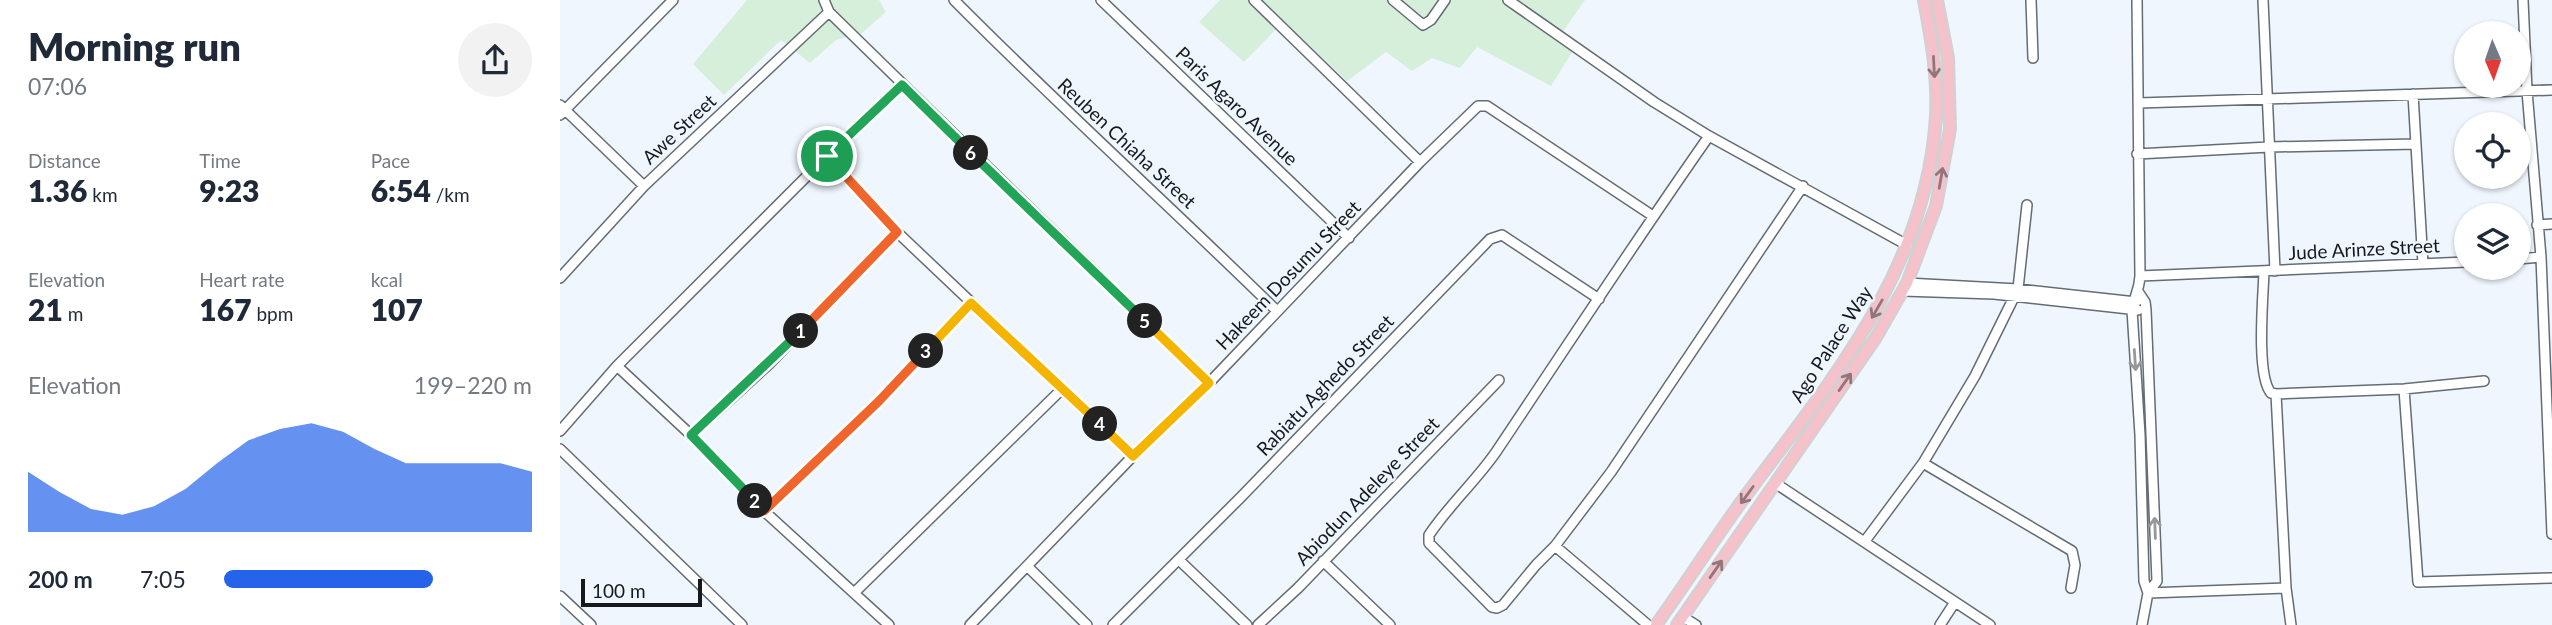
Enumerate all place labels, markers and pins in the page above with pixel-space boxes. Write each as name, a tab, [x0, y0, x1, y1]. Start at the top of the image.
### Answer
pin	[797, 126, 857, 186]
pin: 6	[954, 136, 988, 170]
pin: 5	[1128, 304, 1162, 338]
pin: 1	[784, 314, 818, 348]
pin: 3	[908, 334, 944, 368]
pin: 4	[1082, 406, 1118, 442]
pin: 2	[738, 484, 772, 518]

